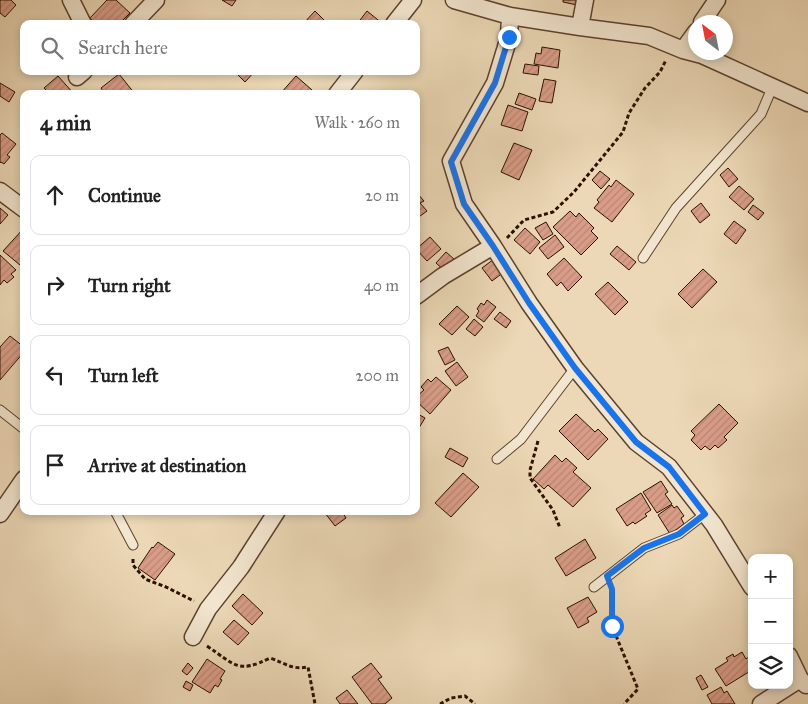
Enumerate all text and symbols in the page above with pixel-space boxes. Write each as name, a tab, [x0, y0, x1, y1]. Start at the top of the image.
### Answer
north arrow	[688, 15, 733, 60]
search box	[20, 20, 420, 75]
route end	[498, 26, 521, 49]
icon: search	[38, 34, 66, 62]
text: Search here	[78, 36, 168, 59]
text: 4 min	[40, 110, 91, 136]
text: Walk · 260 m	[314, 113, 400, 132]
icon: ahead	[41, 181, 69, 209]
text: Continue	[88, 184, 161, 207]
text: 20 m	[365, 186, 399, 205]
icon: right	[41, 271, 69, 299]
text: Turn right	[88, 274, 171, 297]
text: 40 m	[364, 276, 399, 295]
icon: left	[41, 361, 69, 389]
text: Turn left	[88, 364, 158, 387]
text: 200 m	[356, 366, 399, 385]
icon: arrive	[41, 451, 69, 479]
text: Arrive at destination	[88, 454, 246, 477]
map controls	[748, 554, 793, 689]
button: +	[748, 554, 793, 599]
button: −	[748, 599, 793, 644]
route start	[601, 615, 624, 638]
button: layers	[748, 644, 793, 689]

